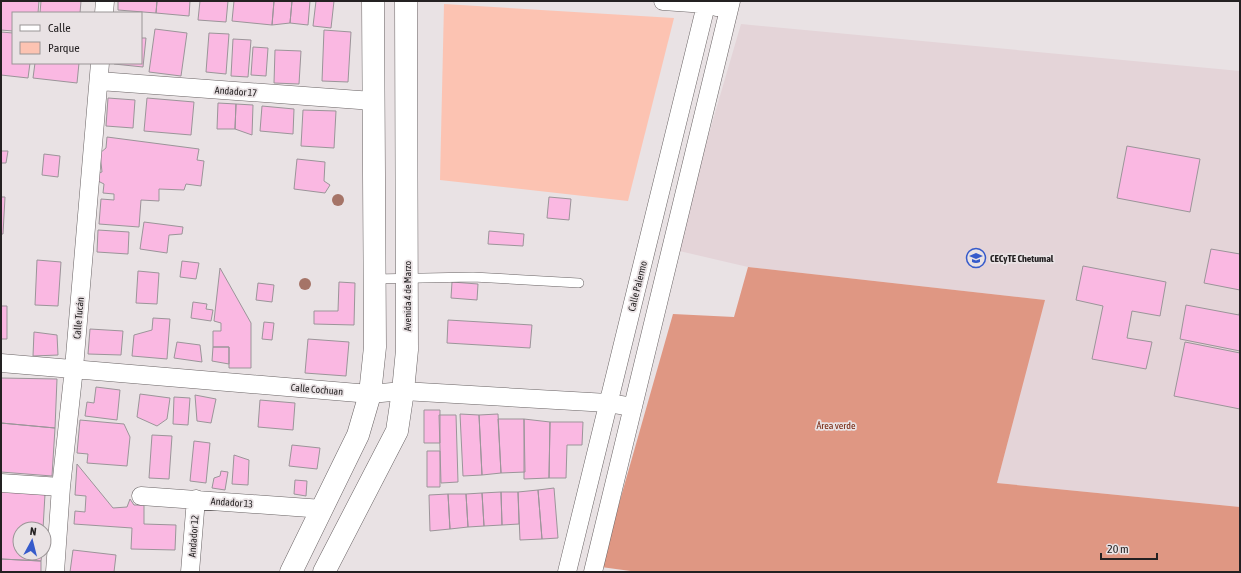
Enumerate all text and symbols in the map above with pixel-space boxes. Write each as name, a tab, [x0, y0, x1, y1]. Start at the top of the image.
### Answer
legend	[12, 12, 142, 64]
text: Calle	[48, 21, 71, 35]
text: Parque	[48, 41, 80, 55]
street label: Andador 17	[214, 85, 258, 98]
school or university icon: CECyTE Chetumal	[965, 247, 987, 269]
place label: CECyTE Chetumal	[990, 253, 1054, 264]
street label: Calle Palermo	[626, 259, 649, 312]
street label: Avenida 4 de Marzo	[402, 260, 413, 331]
street label: Calle Tucán	[71, 296, 86, 340]
street label: Calle Cochuan	[290, 382, 344, 397]
park label: Área verde	[816, 420, 856, 431]
street label: Andador 13	[210, 496, 254, 509]
street label: Andador 12	[187, 514, 200, 558]
north arrow	[12, 521, 52, 561]
text: N	[29, 525, 37, 537]
scale bar	[1101, 535, 1157, 561]
text: 20 m	[1107, 542, 1129, 556]

